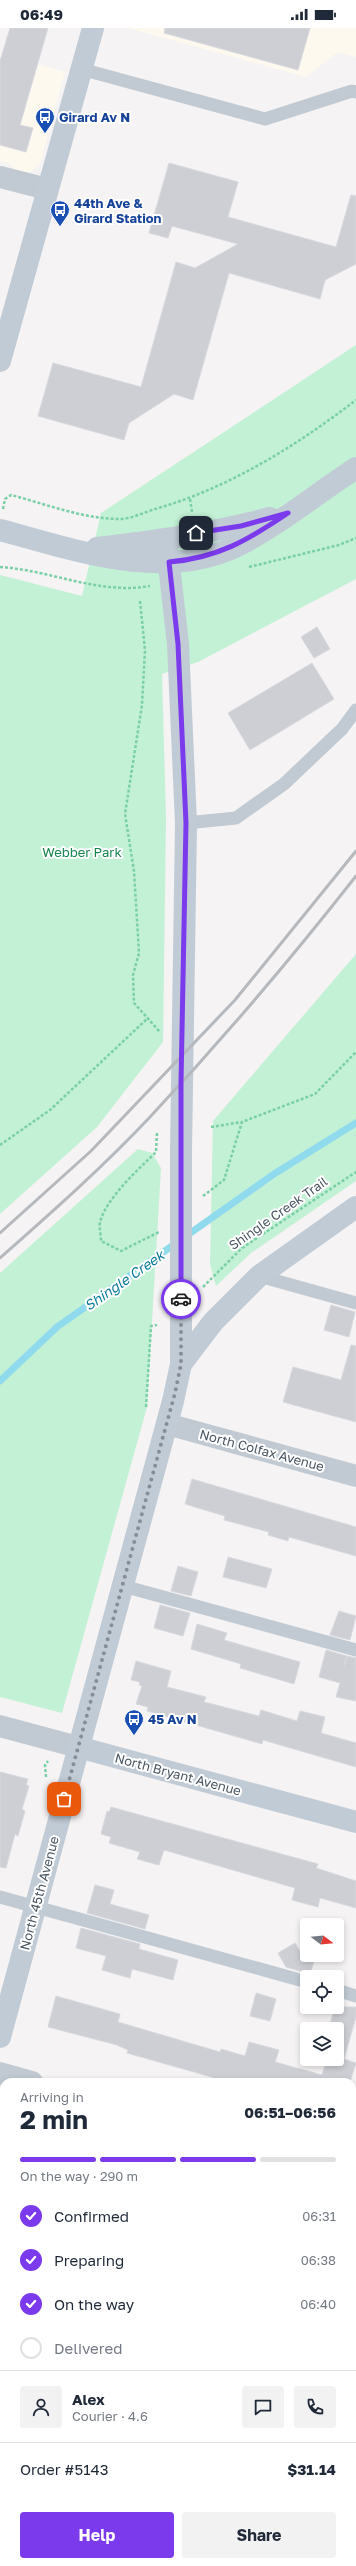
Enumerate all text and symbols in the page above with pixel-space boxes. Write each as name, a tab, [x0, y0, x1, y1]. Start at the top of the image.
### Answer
text: 06:49	[20, 5, 63, 23]
bus stop icon: Girard Av N	[34, 106, 56, 134]
place label: Girard Av N	[59, 109, 130, 125]
place label: 44th Ave & Girard Station	[74, 195, 162, 226]
bus stop icon: 44th Ave & Girard Station	[49, 199, 71, 227]
pin	[179, 516, 213, 550]
icon: home	[185, 522, 207, 544]
park label: Webber Park	[42, 844, 122, 860]
street label: Shingle Creek Trail	[226, 1173, 330, 1253]
water label: Shingle Creek	[81, 1245, 169, 1314]
courier	[161, 1279, 201, 1319]
icon: car	[170, 1288, 192, 1310]
street label: North Colfax Avenue	[198, 1426, 326, 1474]
bus stop icon: 45 Av N	[123, 1708, 145, 1736]
place label: 45 Av N	[148, 1711, 197, 1727]
street label: North Bryant Avenue	[113, 1749, 243, 1799]
pin	[47, 1782, 81, 1816]
icon: bag	[53, 1788, 75, 1810]
street label: North 45th Avenue	[16, 1834, 62, 1952]
north arrow	[300, 1918, 344, 1962]
map controls	[300, 1918, 344, 2066]
button: locate	[300, 1970, 344, 2014]
button: layers	[300, 2022, 344, 2066]
text: Arriving in	[20, 2089, 84, 2105]
text: 06:51–06:56	[244, 2103, 336, 2121]
text: 2 min	[20, 2104, 88, 2135]
text: On the way · 290 m	[20, 2168, 138, 2184]
icon: check	[20, 2205, 42, 2227]
text: Confirmed	[54, 2207, 129, 2225]
text: 06:31	[302, 2208, 336, 2224]
icon: check	[20, 2249, 42, 2271]
text: Preparing	[54, 2251, 124, 2269]
text: 06:38	[301, 2252, 336, 2268]
icon: check	[20, 2293, 42, 2315]
text: On the way	[54, 2295, 134, 2313]
text: 06:40	[300, 2296, 336, 2312]
text: Delivered	[54, 2339, 122, 2357]
button: person	[20, 2386, 62, 2428]
button: chat	[242, 2386, 284, 2428]
button: phone	[294, 2386, 336, 2428]
text: Alex	[72, 2390, 105, 2408]
text: Courier · 4.6	[72, 2408, 148, 2424]
text: Order #5143	[20, 2460, 108, 2478]
text: $31.14	[287, 2460, 336, 2478]
button: Help	[20, 2512, 174, 2558]
button: Share	[182, 2512, 336, 2558]

